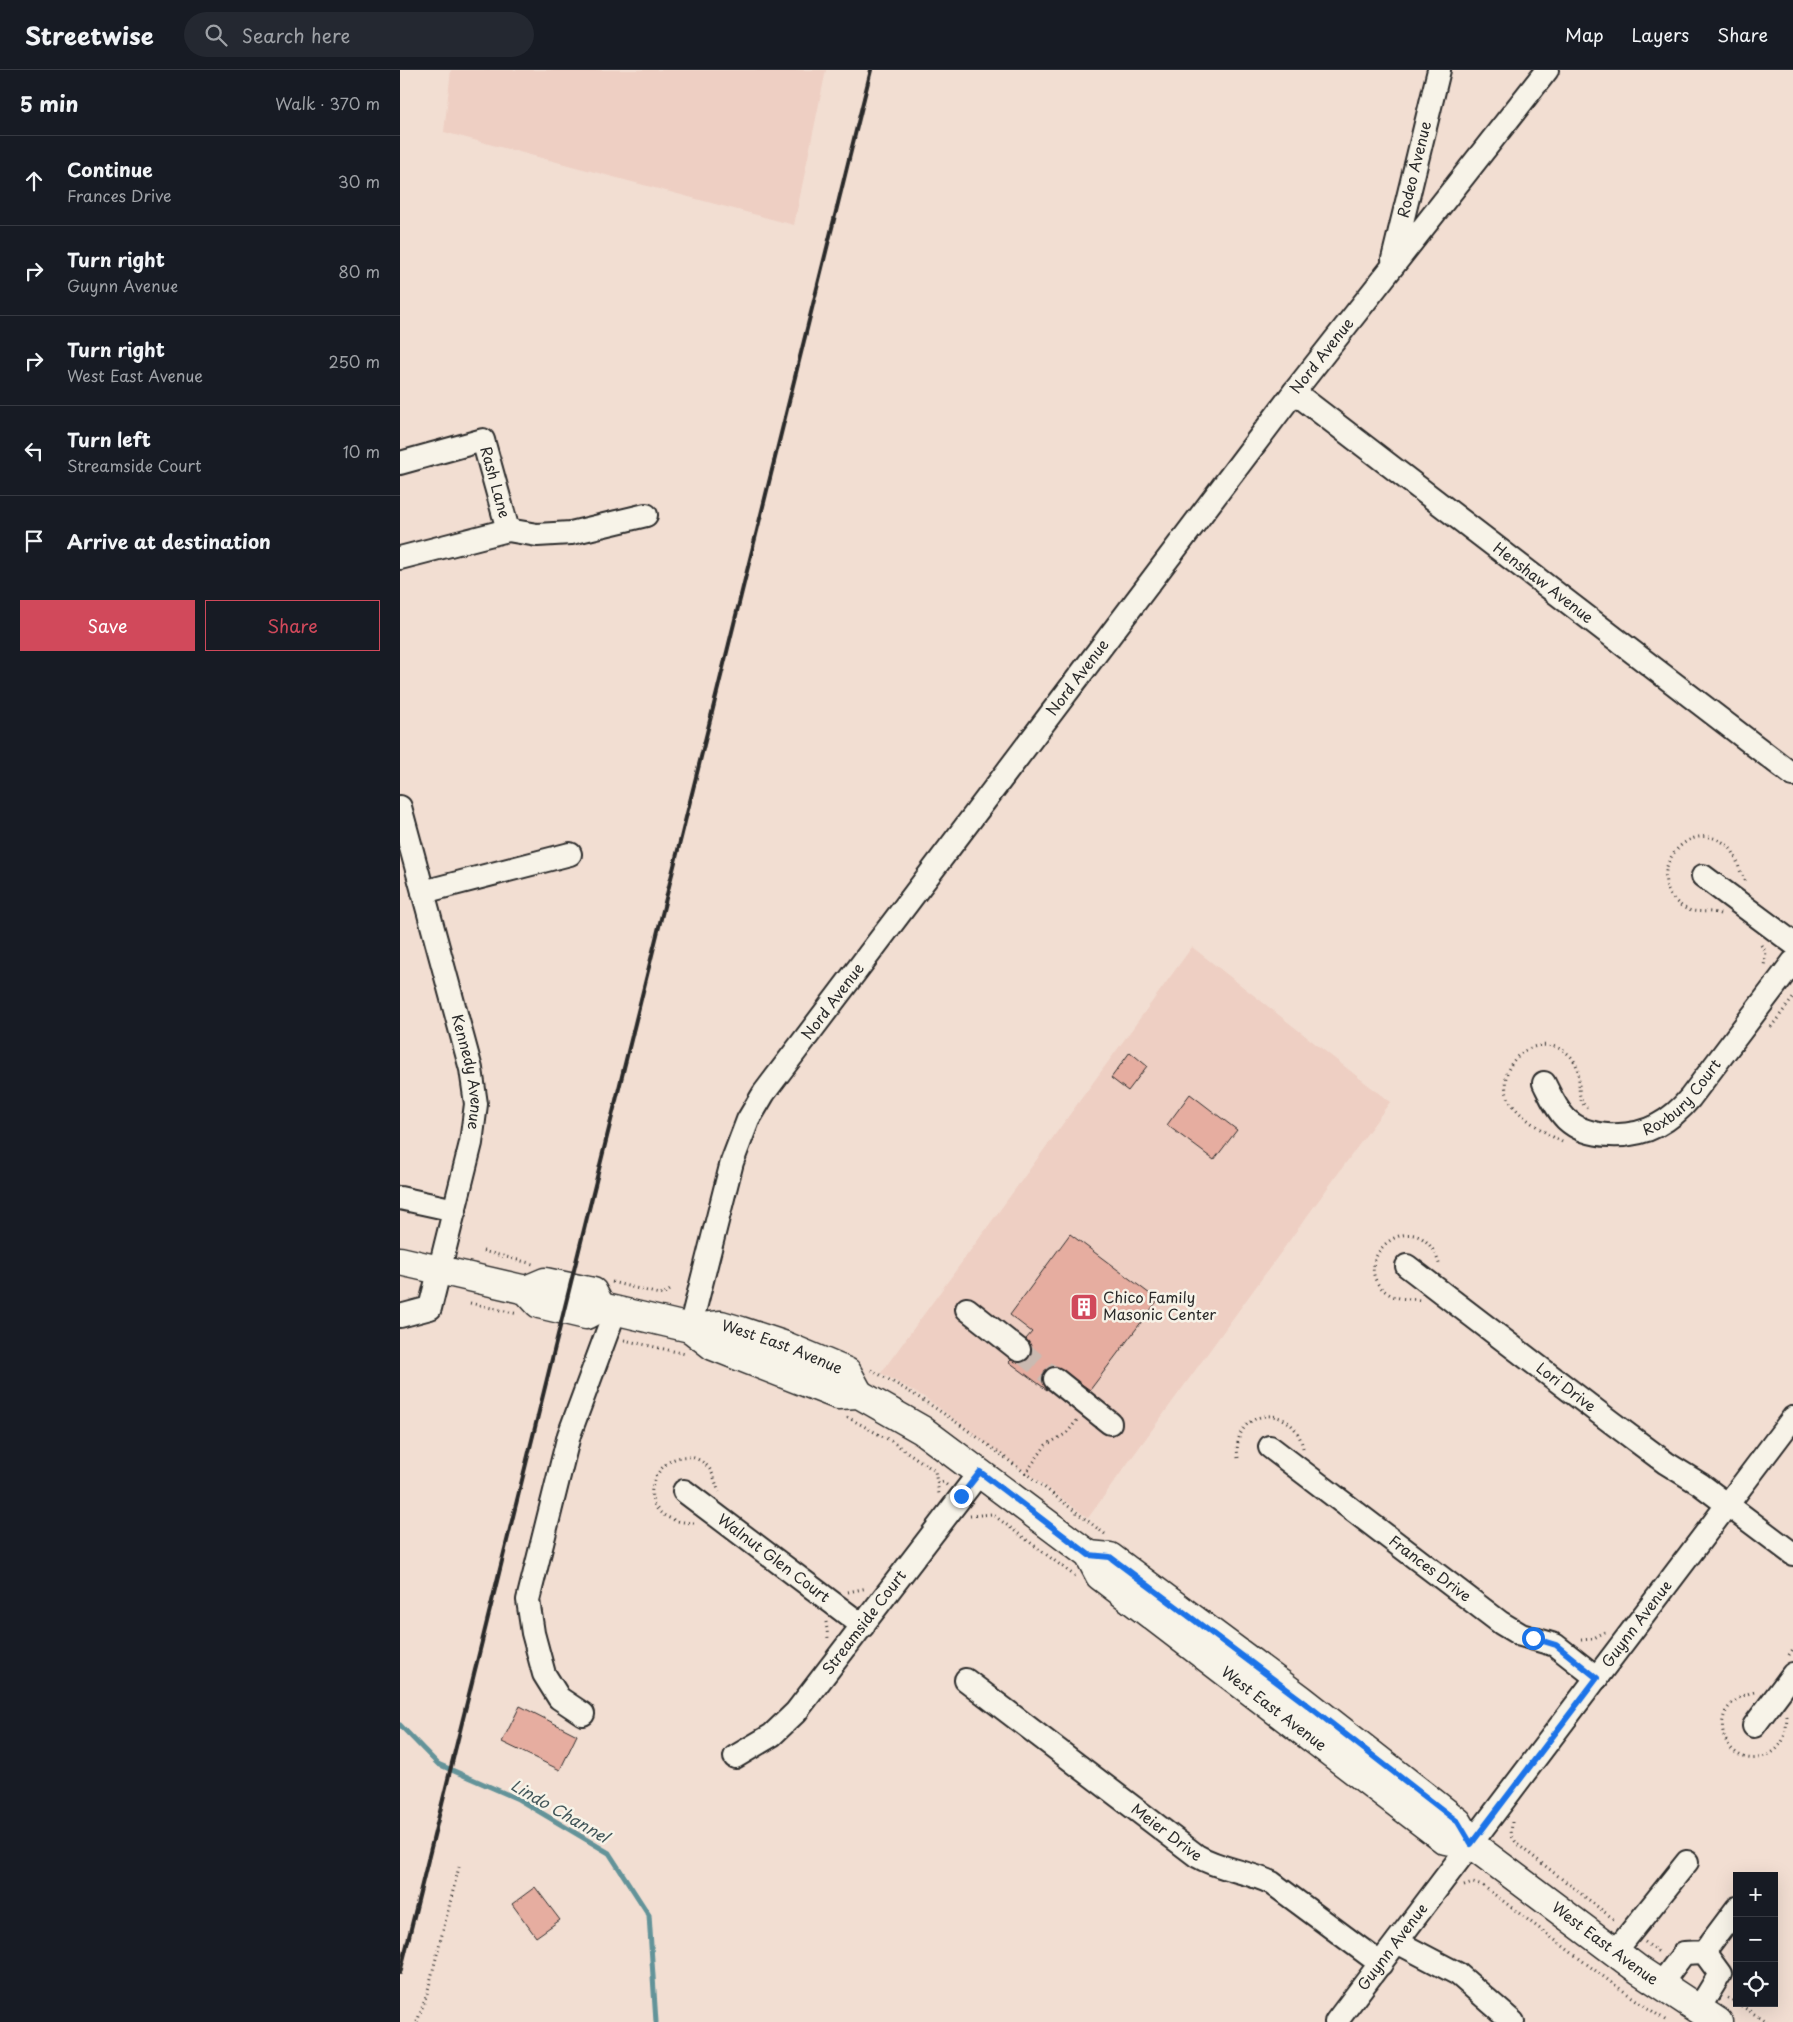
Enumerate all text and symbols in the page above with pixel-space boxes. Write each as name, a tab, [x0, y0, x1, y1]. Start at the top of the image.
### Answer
search box	[184, 12, 534, 57]
text: Streetwise	[25, 17, 154, 53]
icon: search	[202, 21, 230, 49]
text: Search here	[242, 21, 350, 49]
text: Map	[1565, 21, 1604, 48]
text: Layers	[1632, 21, 1689, 48]
text: Share	[1717, 21, 1768, 48]
text: 5 min	[20, 87, 78, 119]
text: Walk · 370 m	[275, 91, 380, 115]
street label: Rodeo Avenue	[1390, 119, 1436, 220]
text: Continue	[67, 155, 153, 183]
icon: ahead	[20, 167, 48, 195]
text: 30 m	[338, 169, 380, 193]
text: Frances Drive	[67, 183, 172, 207]
text: Turn right	[67, 245, 165, 273]
icon: right	[20, 257, 48, 285]
text: 80 m	[338, 259, 380, 283]
text: Guynn Avenue	[67, 273, 178, 297]
street label: Nord Avenue	[1284, 312, 1358, 398]
text: Turn right	[67, 335, 165, 363]
icon: right	[20, 347, 48, 375]
text: 250 m	[329, 349, 380, 373]
text: West East Avenue	[67, 363, 203, 387]
text: Turn left	[67, 425, 151, 453]
icon: left	[20, 437, 48, 465]
text: 10 m	[343, 439, 380, 463]
street label: Rash Lane	[475, 443, 517, 521]
text: Streamside Court	[67, 453, 202, 477]
icon: arrive	[20, 527, 48, 555]
text: Arrive at destination	[67, 527, 271, 555]
street label: Henshaw Avenue	[1489, 536, 1599, 628]
button: Save	[20, 600, 195, 651]
button: Share	[205, 600, 380, 651]
street label: Nord Avenue	[1040, 634, 1113, 720]
street label: Nord Avenue	[795, 957, 869, 1044]
street label: Kennedy Avenue	[447, 1011, 489, 1131]
street label: Roxbury Court	[1639, 1053, 1726, 1140]
place label: Chico Family Masonic Center	[1103, 1285, 1216, 1325]
building icon: Chico Family Masonic Center	[1069, 1292, 1099, 1322]
street label: West East Avenue	[719, 1313, 846, 1379]
street label: Lori Drive	[1532, 1356, 1602, 1417]
route end	[950, 1485, 973, 1508]
street label: Walnut Glen Court	[713, 1507, 835, 1607]
street label: Frances Drive	[1385, 1529, 1477, 1607]
street label: Streamside Court	[816, 1565, 911, 1679]
street label: Guynn Avenue	[1595, 1575, 1677, 1672]
route start	[1522, 1627, 1545, 1650]
street label: West East Avenue	[1217, 1660, 1332, 1756]
water label: Lindo Channel	[507, 1772, 616, 1849]
street label: Meier Drive	[1127, 1797, 1208, 1866]
map controls	[1733, 1872, 1778, 2007]
button: +	[1733, 1872, 1778, 1917]
street label: West East Avenue	[1547, 1895, 1663, 1990]
street label: Guynn Avenue	[1351, 1898, 1432, 1995]
button: −	[1733, 1917, 1778, 1962]
button: locate	[1733, 1962, 1778, 2007]

